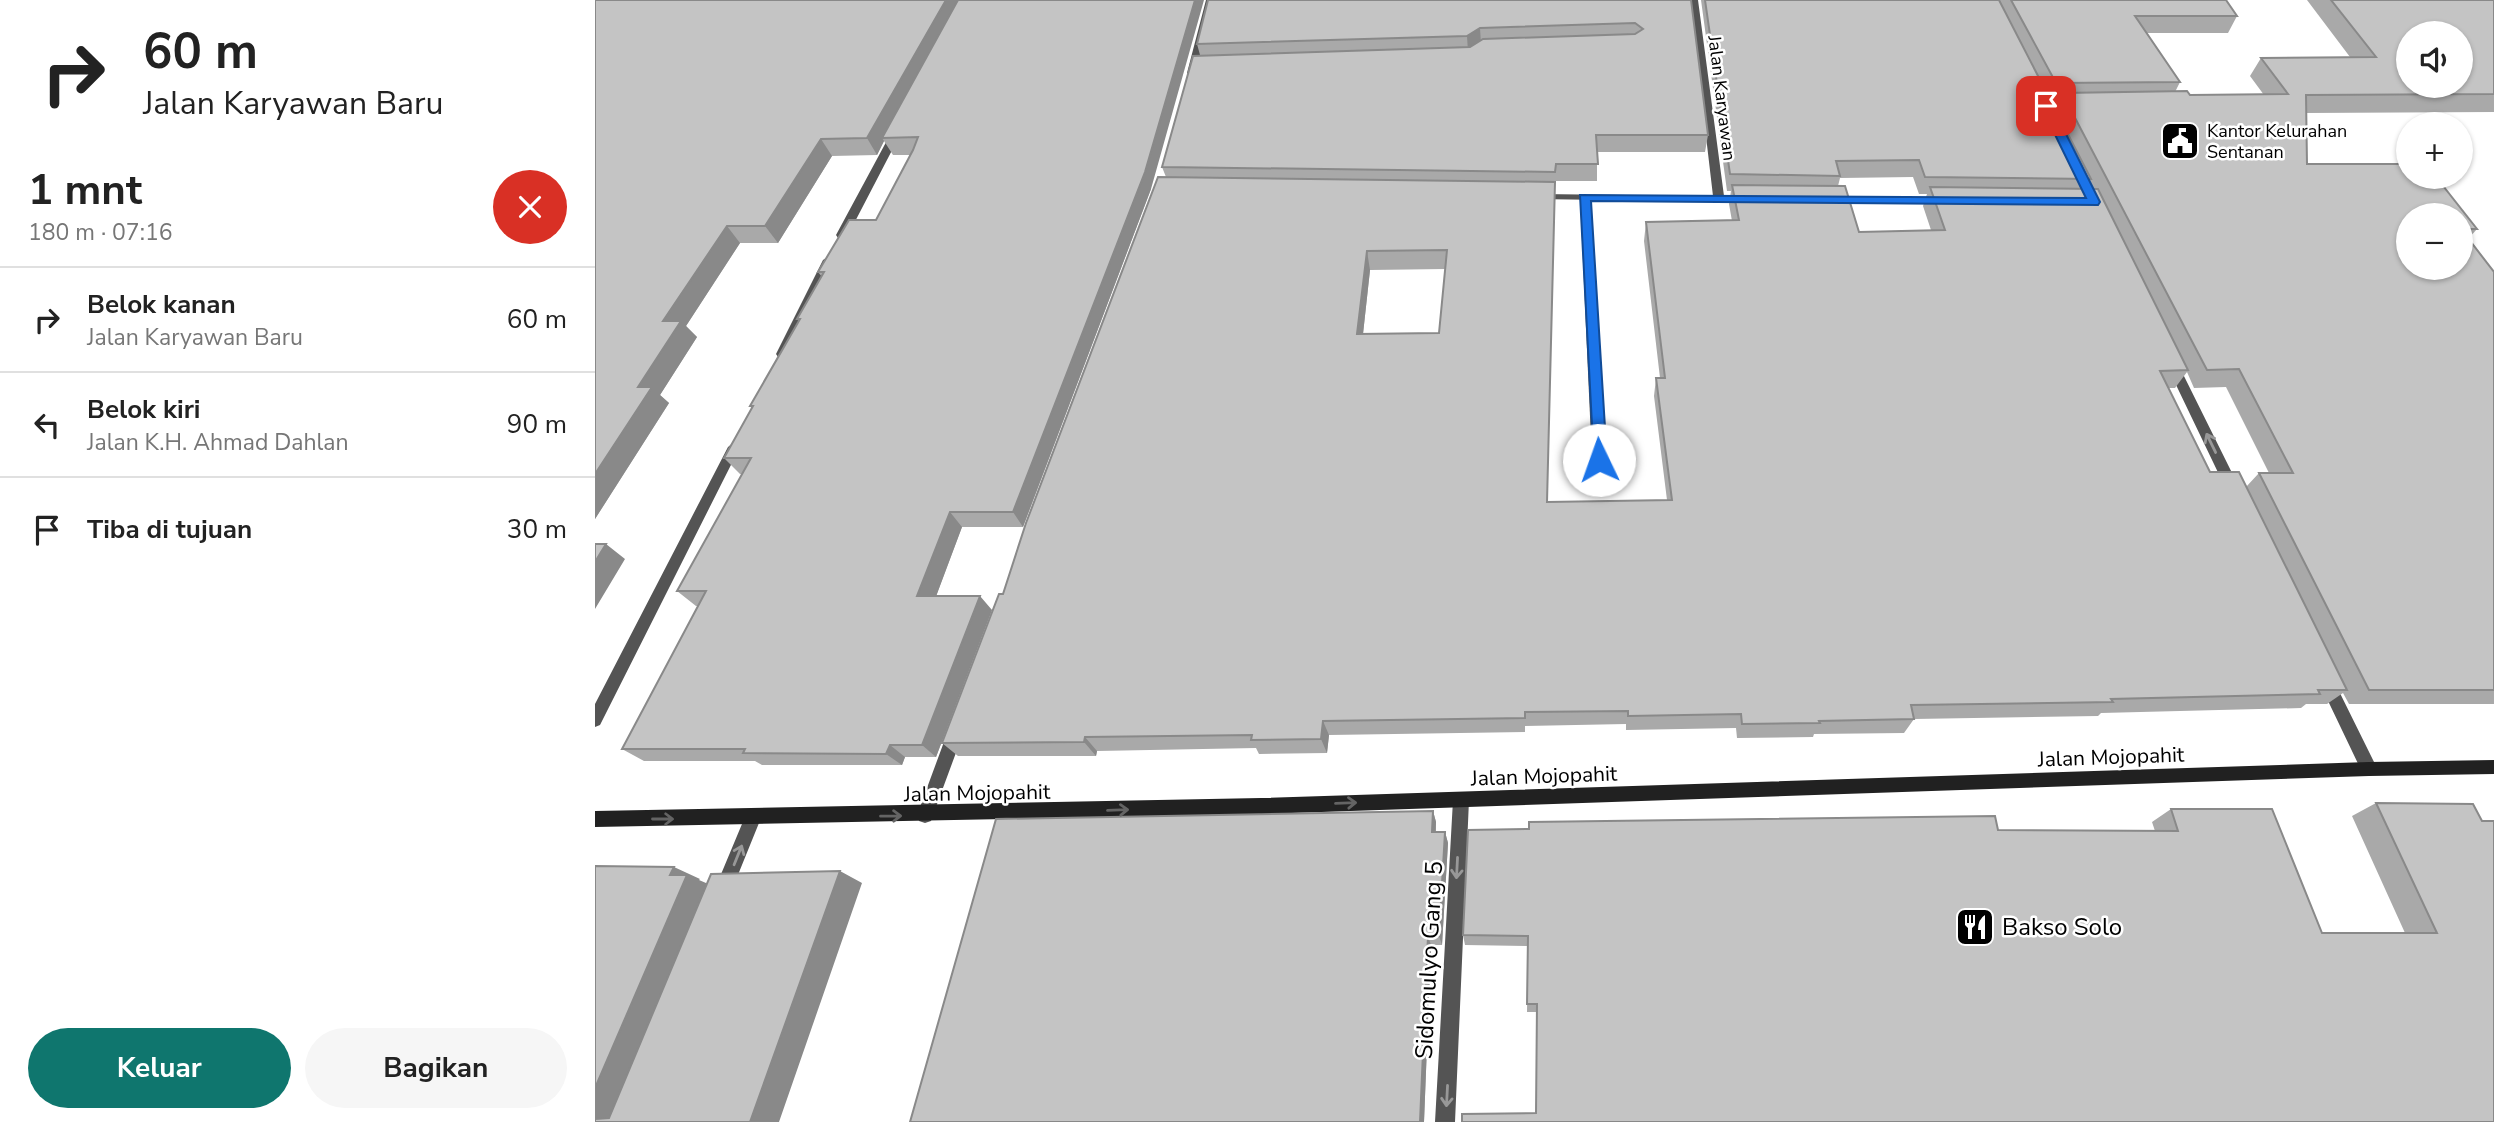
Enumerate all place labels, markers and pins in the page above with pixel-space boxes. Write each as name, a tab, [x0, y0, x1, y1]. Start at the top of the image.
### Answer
pin	[2016, 76, 2076, 136]
place label: Kantor Kelurahan Sentanan	[2207, 119, 2347, 164]
public building icon: Kantor Kelurahan Sentanan	[2159, 120, 2201, 162]
restaurant icon: Bakso Solo	[1954, 906, 1996, 948]
place label: Bakso Solo	[2002, 911, 2122, 943]

